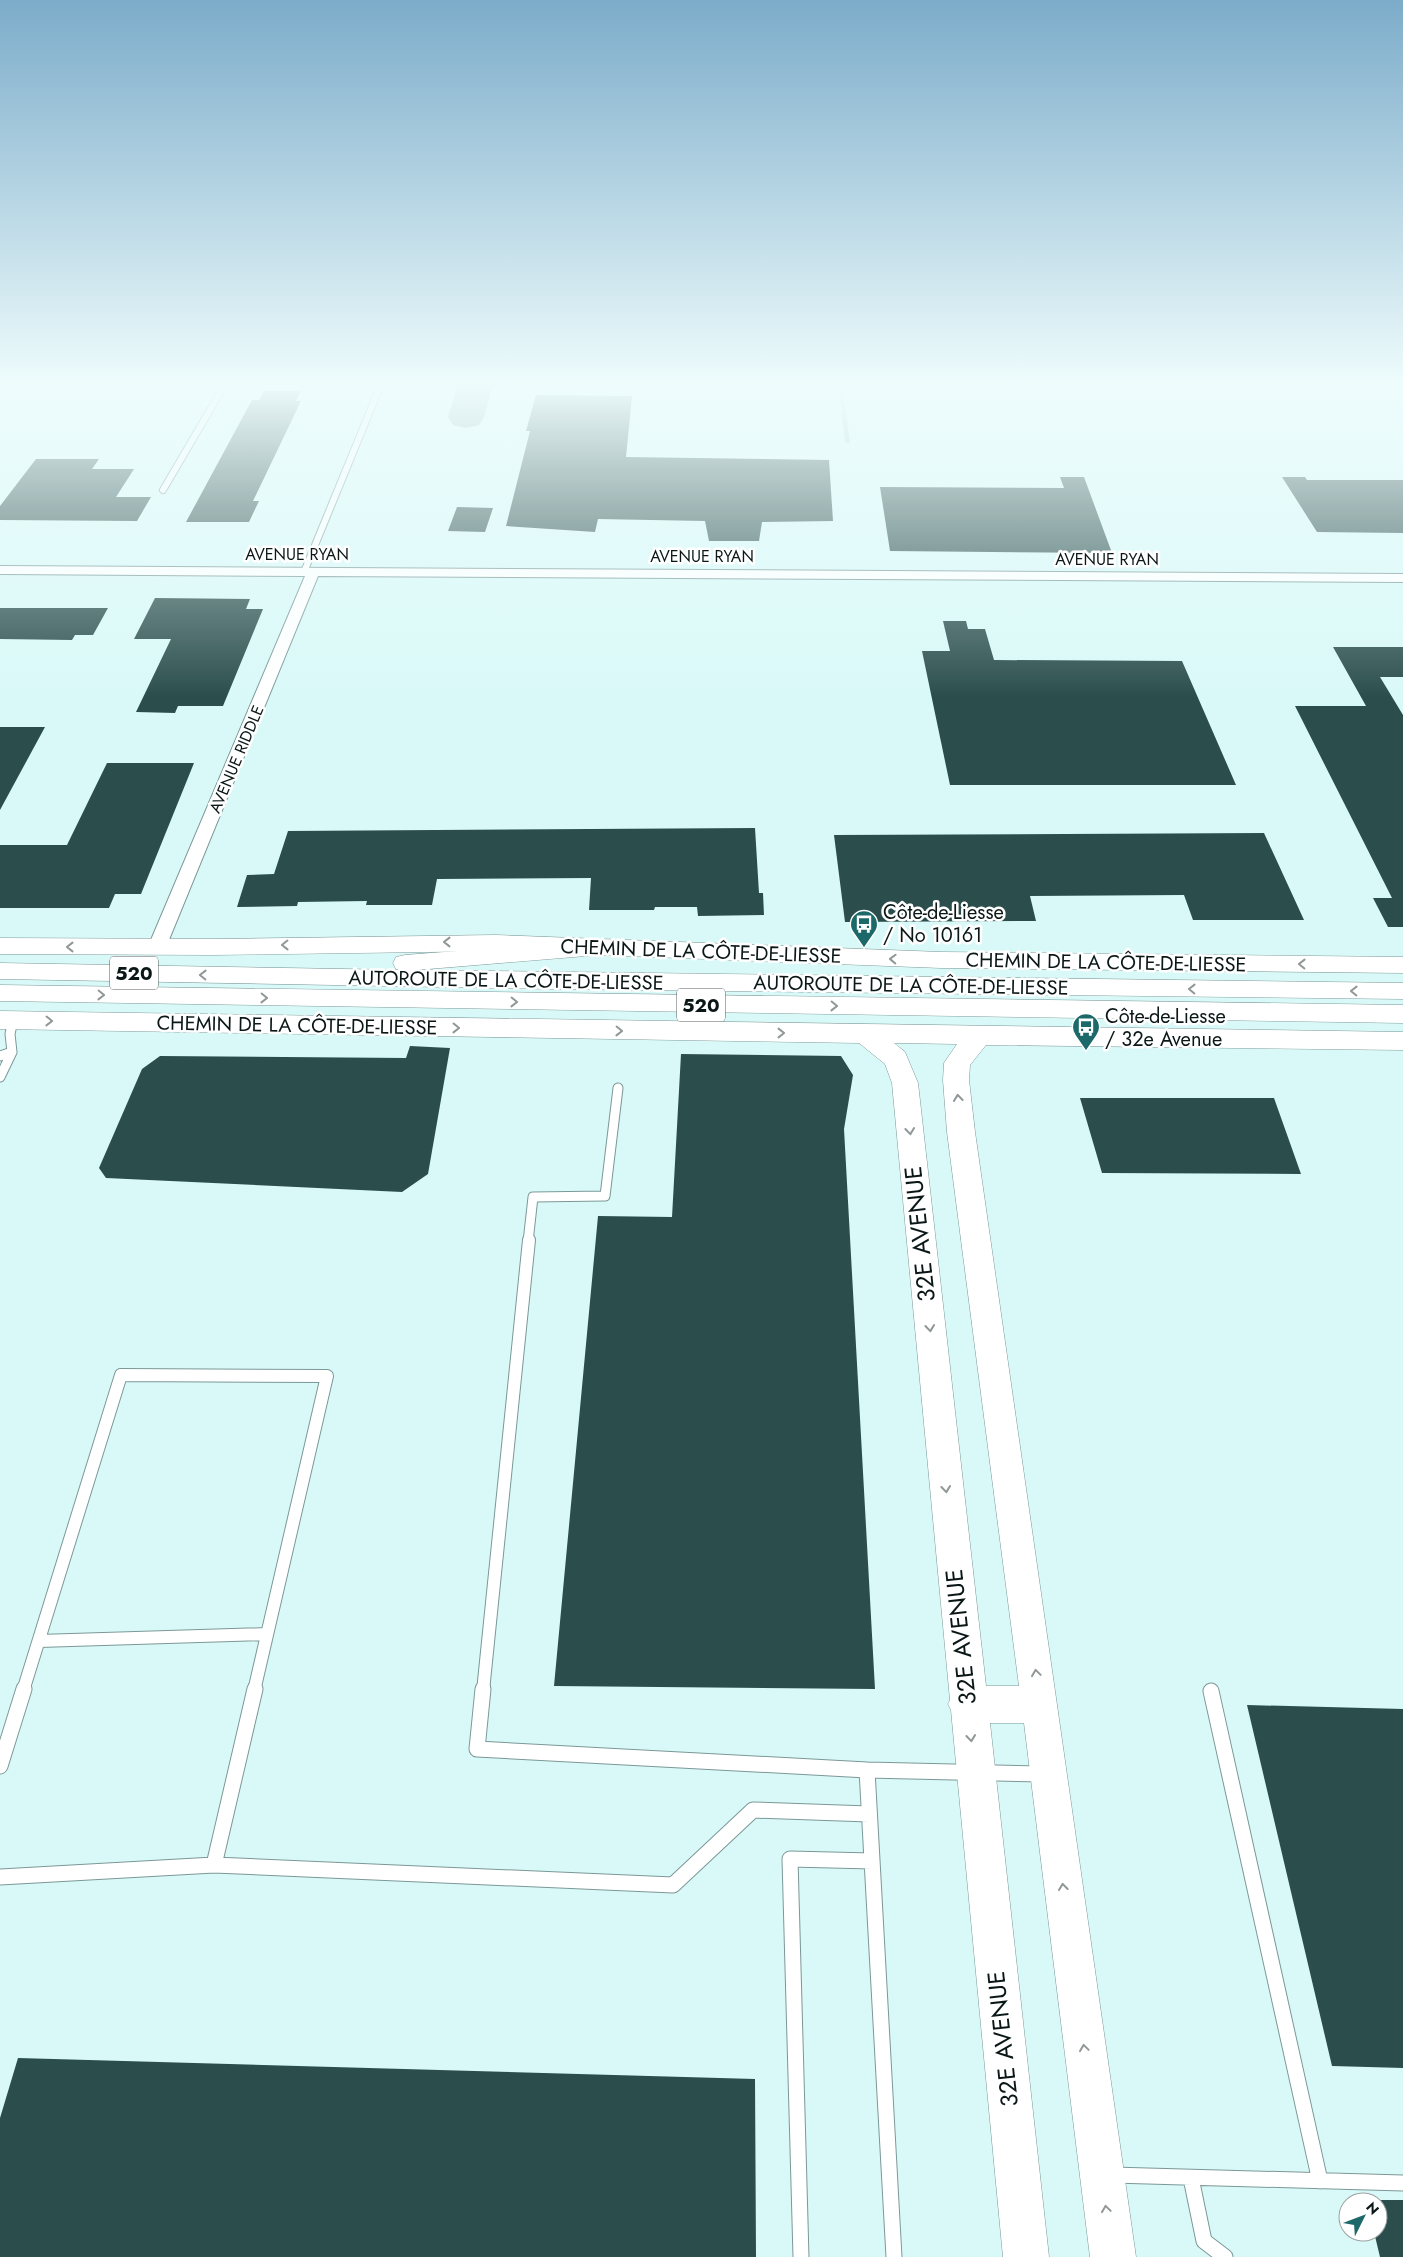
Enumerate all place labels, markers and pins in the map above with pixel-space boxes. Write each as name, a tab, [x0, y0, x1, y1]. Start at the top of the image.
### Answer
place label: Côte-de-Liesse / No 10161	[883, 898, 1004, 950]
bus stop icon: Côte-de-Liesse / No 10161	[849, 909, 879, 948]
place label: Côte-de-Liesse / 32e Avenue	[1105, 1002, 1226, 1054]
bus stop icon: Côte-de-Liesse / 32e Avenue	[1071, 1012, 1101, 1051]

